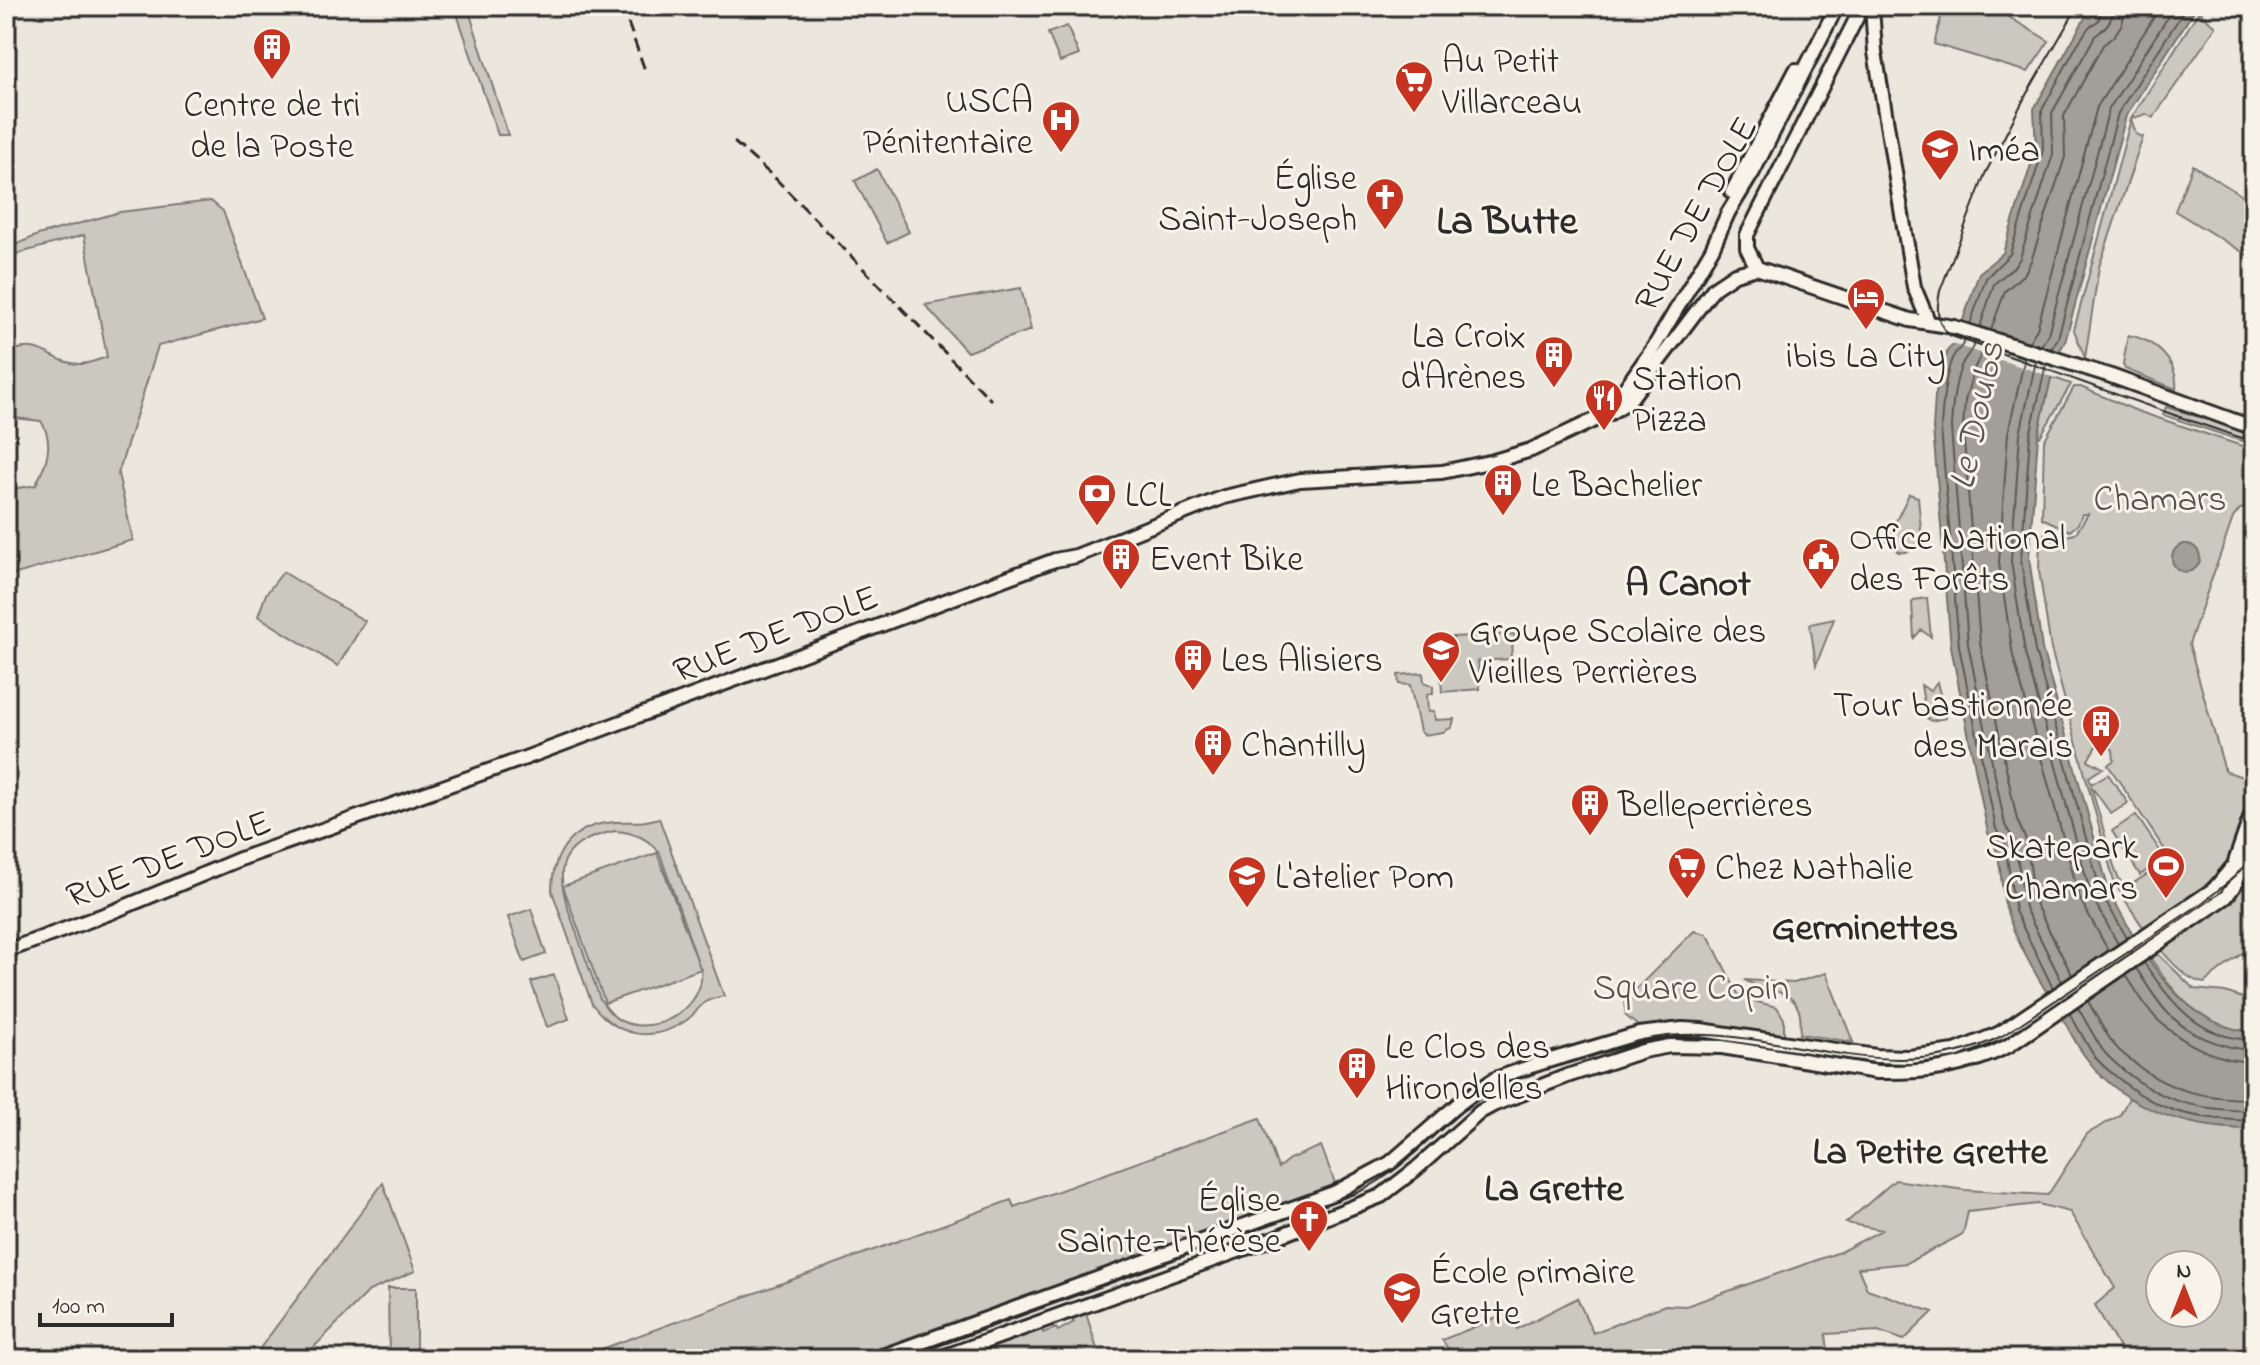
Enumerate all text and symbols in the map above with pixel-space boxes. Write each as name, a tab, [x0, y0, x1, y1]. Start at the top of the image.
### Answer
building icon: Centre de tri de la Poste	[251, 26, 293, 81]
place label: Au Petit Villarceau	[1441, 37, 1582, 131]
supermarket icon: Au Petit Villarceau	[1393, 59, 1435, 114]
place label: USCA Pénitentaire	[863, 77, 1034, 171]
place label: Centre de tri de la Poste	[183, 81, 361, 175]
hospital icon: USCA Pénitentaire	[1040, 99, 1082, 154]
street label: RUE DE DOLE	[1622, 108, 1773, 322]
place label: Iméa	[1968, 126, 2040, 179]
school or university icon: Iméa	[1919, 127, 1961, 182]
place label: Église Saint-Joseph	[1158, 154, 1358, 248]
church icon: Église Saint-Joseph	[1364, 176, 1406, 231]
district label: La Butte	[1437, 194, 1579, 253]
hotel icon: ibis La City	[1845, 276, 1887, 331]
place label: La Croix d'Arènes	[1400, 312, 1526, 406]
place label: ibis La City	[1786, 332, 1946, 385]
building icon: La Croix d'Arènes	[1533, 334, 1575, 389]
water label: Le Doubs	[1936, 336, 2022, 495]
place label: Station Pizza	[1632, 355, 1742, 449]
restaurant icon: Station Pizza	[1583, 377, 1625, 432]
place label: Le Bachelier	[1531, 461, 1703, 514]
building icon: Le Bachelier	[1482, 462, 1524, 517]
place label: LCL	[1125, 471, 1172, 524]
bank icon: LCL	[1076, 472, 1118, 527]
park label: Chamars	[2093, 475, 2227, 528]
place label: Office National des Forêts	[1849, 514, 2066, 608]
place label: Event Bike	[1149, 535, 1304, 588]
building icon: Event Bike	[1100, 536, 1142, 591]
public building icon: Office National des Forêts	[1800, 536, 1842, 591]
district label: A Canot	[1625, 558, 1751, 614]
street label: RUE DE DOLE	[666, 573, 887, 700]
place label: Groupe Scolaire des Vieilles Perrières	[1468, 607, 1766, 701]
school or university icon: Groupe Scolaire des Vieilles Perrières	[1420, 629, 1462, 684]
place label: Les Alisiers	[1221, 636, 1383, 689]
building icon: Les Alisiers	[1172, 637, 1214, 692]
place label: Tour bastionnée des Marais	[1833, 681, 2074, 775]
building icon: Tour bastionnée des Marais	[2080, 703, 2122, 758]
place label: Chantilly	[1241, 721, 1366, 774]
building icon: Chantilly	[1192, 722, 1234, 777]
place label: Belleperrières	[1617, 781, 1813, 834]
building icon: Belleperrières	[1569, 782, 1611, 837]
street label: RUE DE DOLE	[59, 798, 280, 925]
place label: Skatepark Chamars	[1986, 823, 2138, 917]
place label: Chez Nathalie	[1715, 844, 1914, 897]
supermarket icon: Chez Nathalie	[1666, 845, 1708, 900]
sports icon: Skatepark Chamars	[2145, 845, 2187, 900]
place label: L'atelier Pom	[1275, 853, 1454, 906]
school or university icon: L'atelier Pom	[1226, 854, 1268, 909]
district label: Germinettes	[1772, 902, 1958, 958]
park label: Square Copin	[1593, 964, 1789, 1017]
place label: Le Clos des Hirondelles	[1385, 1023, 1550, 1117]
building icon: Le Clos des Hirondelles	[1336, 1045, 1378, 1100]
district label: La Petite Grette	[1813, 1126, 2048, 1182]
district label: La Grette	[1484, 1163, 1625, 1219]
place label: Église Sainte-Thérèse	[1057, 1176, 1282, 1270]
church icon: Église Sainte-Thérèse	[1288, 1198, 1330, 1253]
place label: École primaire Grette	[1430, 1248, 1636, 1342]
north arrow	[2144, 1249, 2224, 1329]
text: N	[2177, 1256, 2191, 1288]
school or university icon: École primaire Grette	[1381, 1270, 1423, 1325]
scale bar	[40, 1277, 172, 1327]
text: 100 m	[52, 1290, 105, 1325]

